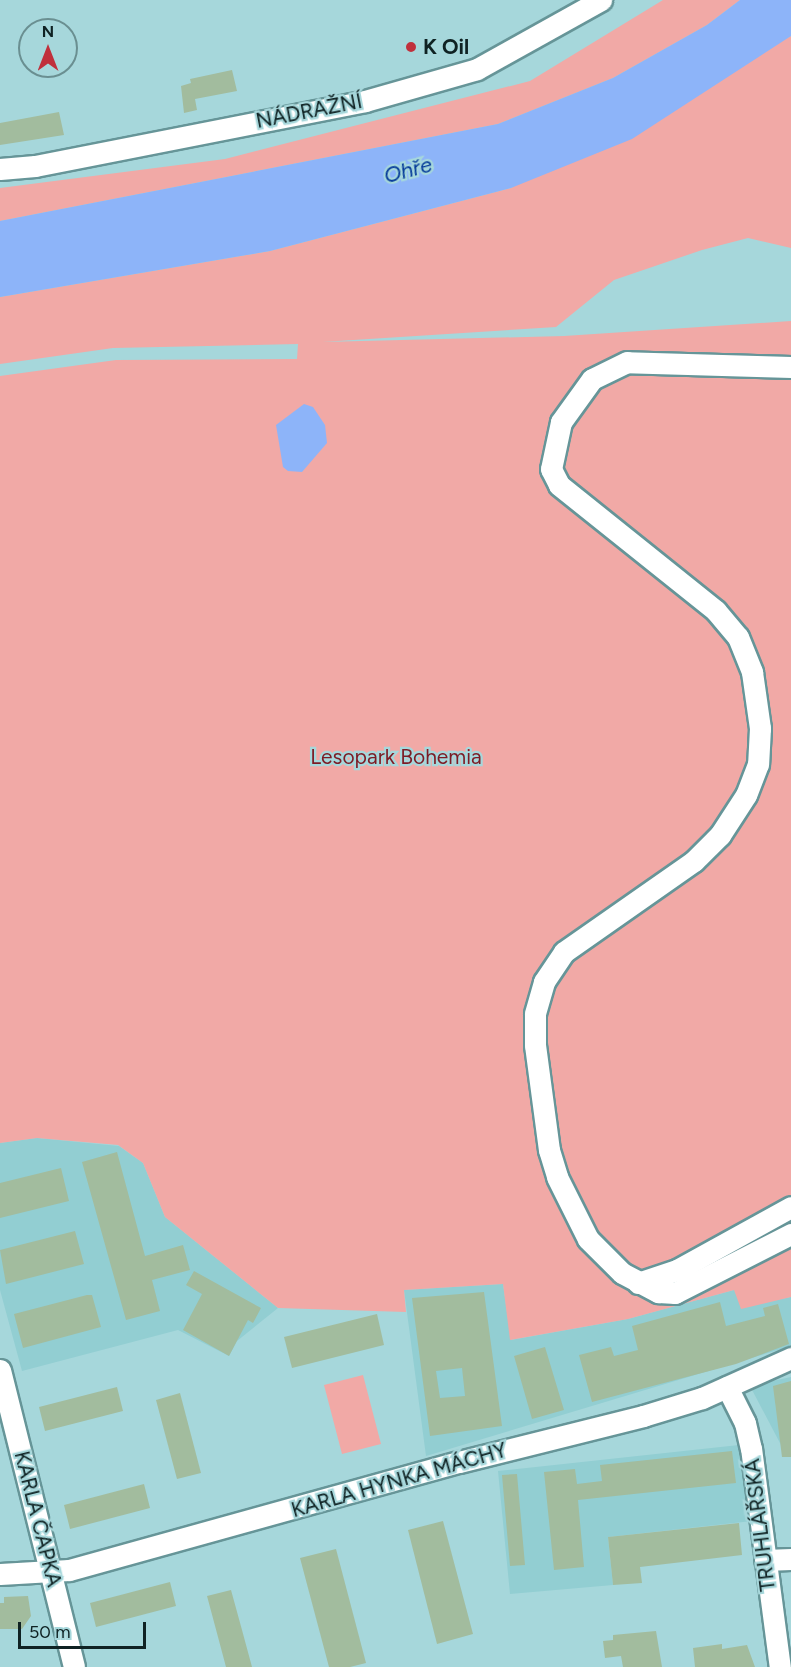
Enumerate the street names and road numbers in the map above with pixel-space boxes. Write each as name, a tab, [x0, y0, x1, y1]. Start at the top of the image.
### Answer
street label: NÁDRAŽNÍ	[254, 88, 364, 134]
street label: KARLA HYNKA MÁCHY	[288, 1437, 510, 1523]
street label: KARLA ČAPKA	[9, 1448, 67, 1590]
street label: TRUHLÁŘSKÁ	[739, 1457, 781, 1593]

